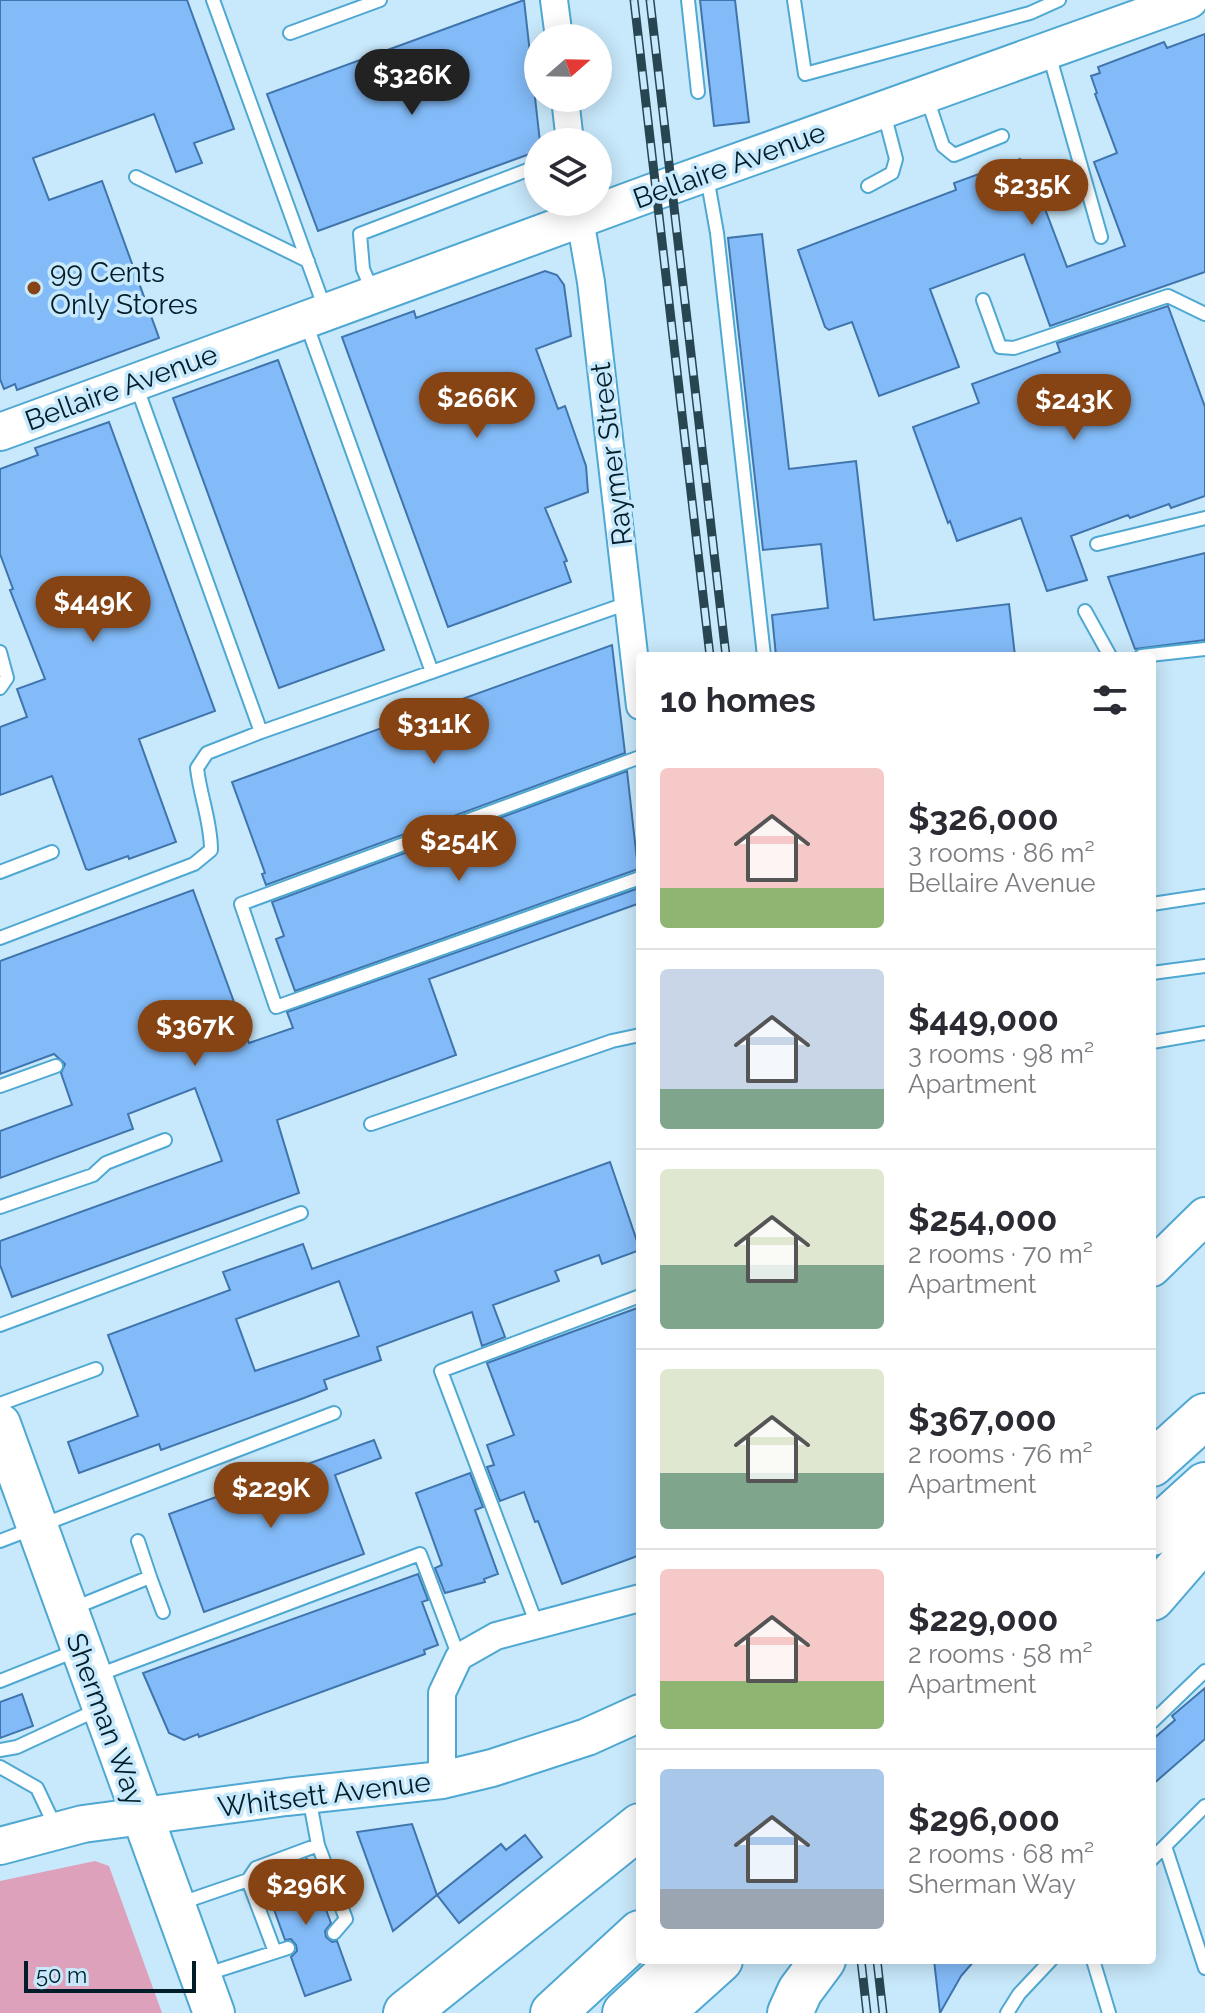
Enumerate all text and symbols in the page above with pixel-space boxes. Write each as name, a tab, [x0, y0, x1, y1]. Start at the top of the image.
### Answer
north arrow	[524, 24, 612, 112]
map controls	[524, 24, 612, 216]
pin: $326K	[356, 49, 468, 117]
text: $326K	[373, 60, 451, 90]
street label: Bellaire Avenue	[629, 115, 830, 216]
button: layers	[524, 128, 612, 216]
pin: $235K	[976, 159, 1088, 227]
text: $235K	[993, 170, 1071, 200]
place label: 99 Cents Only Stores	[50, 256, 198, 321]
marker: 99 Cents Only Stores	[25, 279, 43, 297]
street label: Bellaire Avenue	[21, 337, 222, 438]
street label: Raymer Street	[584, 360, 639, 547]
pin: $266K	[421, 372, 533, 440]
pin: $243K	[1018, 374, 1130, 442]
text: $266K	[437, 383, 517, 413]
text: $243K	[1035, 385, 1113, 415]
pin: $449K	[37, 576, 149, 644]
text: $449K	[54, 587, 132, 617]
icon: filters	[1088, 678, 1132, 722]
text: 10 homes	[660, 680, 816, 720]
pin: $311K	[378, 698, 490, 766]
text: $311K	[397, 709, 471, 739]
text: $326,000	[908, 798, 1059, 838]
icon: home	[724, 800, 820, 896]
pin: $254K	[403, 815, 515, 883]
text: $254K	[420, 826, 498, 856]
text: 3 rooms · 86 m²	[908, 838, 1095, 868]
text: Bellaire Avenue	[908, 868, 1096, 898]
text: $449,000	[908, 999, 1059, 1039]
pin: $367K	[139, 1000, 251, 1068]
icon: home	[724, 1001, 820, 1097]
text: $367K	[156, 1011, 234, 1041]
text: 3 rooms · 98 m²	[908, 1039, 1094, 1069]
text: Apartment	[908, 1069, 1037, 1099]
text: $254,000	[908, 1199, 1058, 1239]
icon: home	[724, 1201, 820, 1297]
text: 2 rooms · 70 m²	[908, 1239, 1093, 1269]
text: Apartment	[908, 1269, 1037, 1299]
text: $367,000	[908, 1399, 1057, 1439]
icon: home	[724, 1401, 820, 1497]
text: 2 rooms · 76 m²	[908, 1439, 1093, 1469]
pin: $229K	[215, 1462, 327, 1530]
text: Apartment	[908, 1469, 1037, 1499]
text: $229K	[232, 1473, 310, 1503]
text: $229,000	[908, 1599, 1058, 1639]
icon: home	[724, 1601, 820, 1697]
street label: Sherman Way	[59, 1629, 152, 1810]
text: 2 rooms · 58 m²	[908, 1639, 1093, 1669]
text: Apartment	[908, 1669, 1037, 1699]
street label: Whitsett Avenue	[216, 1765, 432, 1824]
text: $296,000	[908, 1799, 1060, 1839]
icon: home	[724, 1801, 820, 1897]
text: 2 rooms · 68 m²	[908, 1839, 1094, 1869]
pin: $296K	[250, 1859, 362, 1927]
text: Sherman Way	[908, 1869, 1076, 1899]
text: $296K	[266, 1870, 346, 1900]
scale bar	[24, 1957, 196, 1993]
text: 50 m	[36, 1962, 87, 1988]

